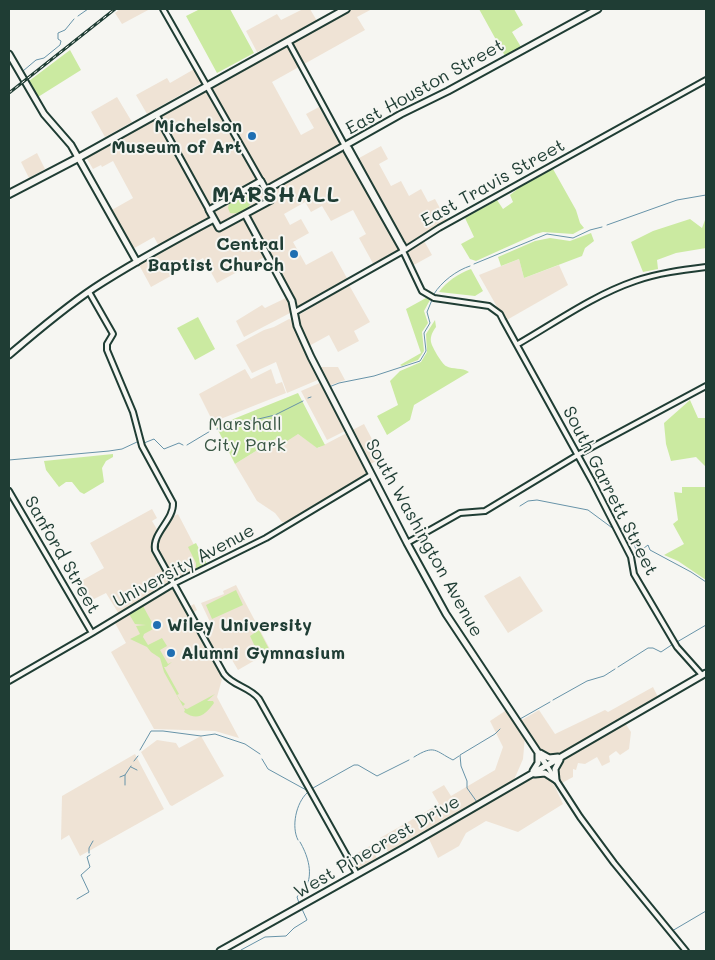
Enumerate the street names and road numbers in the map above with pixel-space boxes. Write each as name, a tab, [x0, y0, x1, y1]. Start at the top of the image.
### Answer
street label: East Houston Street	[342, 34, 508, 140]
street label: East Travis Street	[417, 135, 569, 231]
street label: South Garrett Street	[558, 403, 662, 579]
street label: South Washington Avenue	[361, 435, 487, 641]
street label: Sanford Street	[20, 492, 104, 618]
street label: University Avenue	[110, 520, 258, 612]
street label: West Pinecrest Drive	[290, 791, 464, 903]

